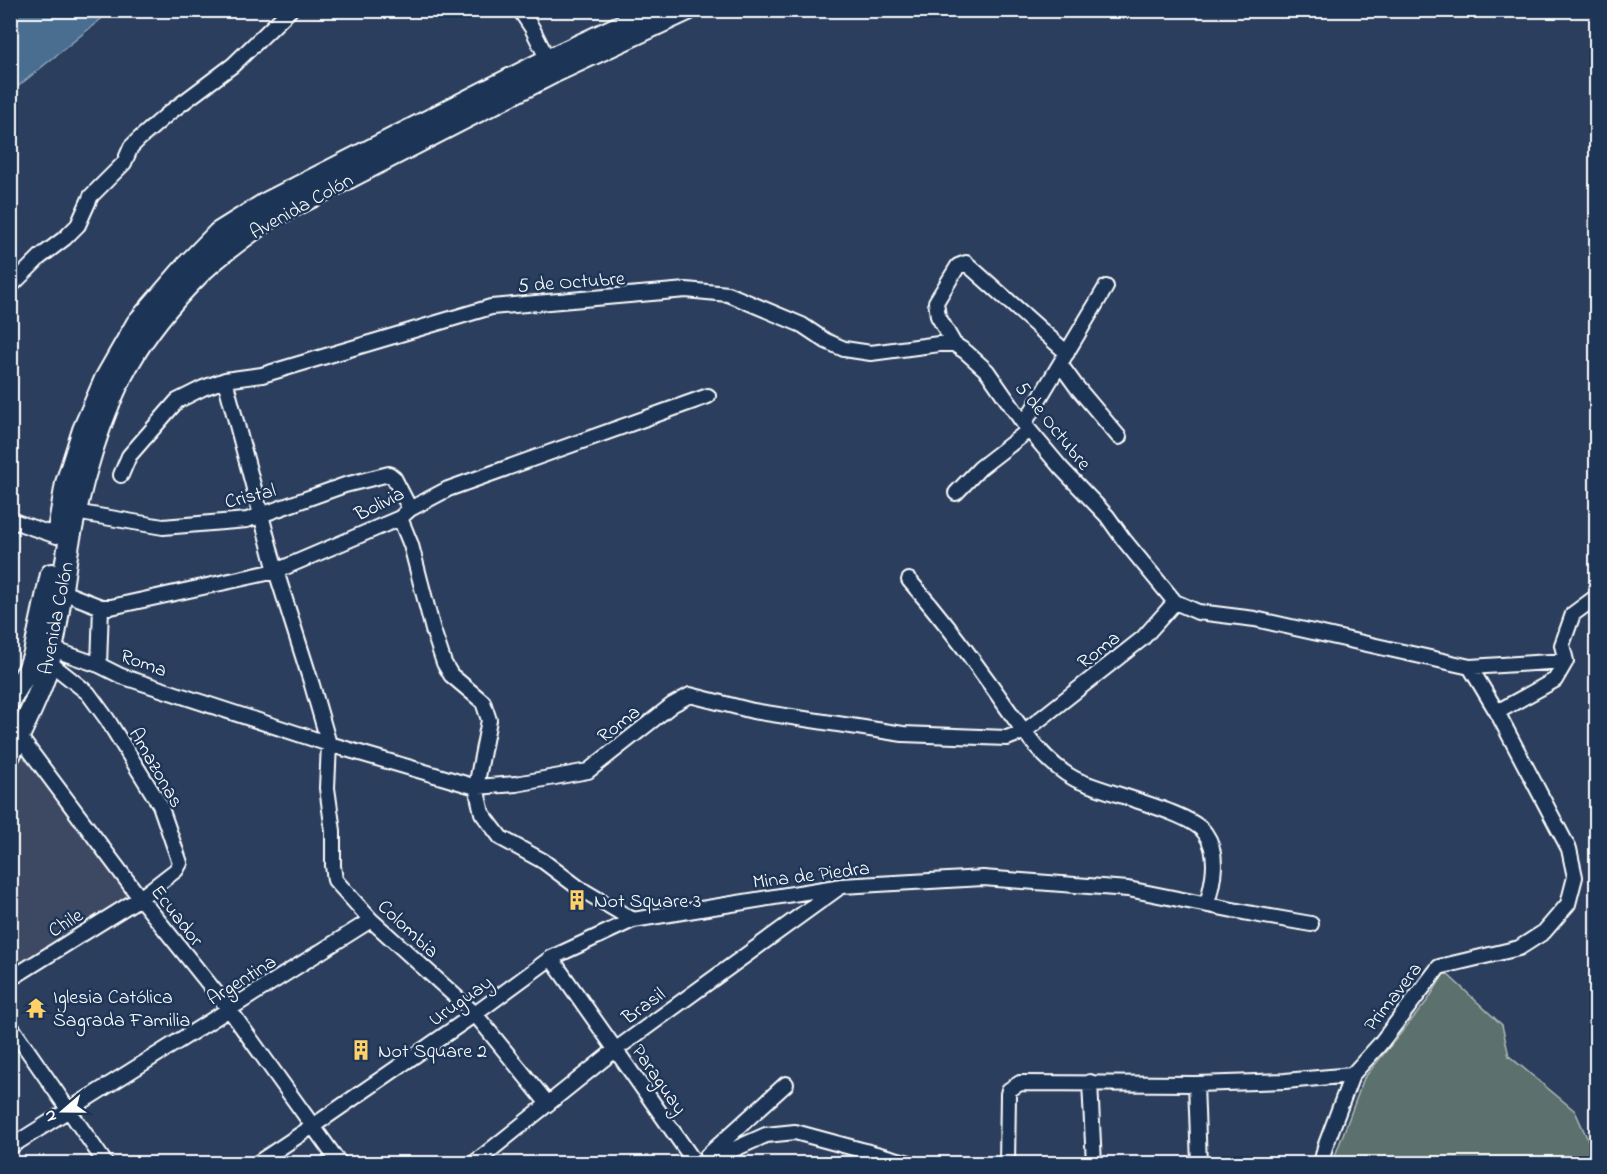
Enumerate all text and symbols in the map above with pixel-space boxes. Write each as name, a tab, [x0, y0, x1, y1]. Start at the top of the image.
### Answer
street label: Avenida Colón	[245, 167, 359, 248]
street label: 5 de Octubre	[517, 265, 626, 302]
street label: 5 de Octubre	[1007, 376, 1097, 477]
street label: Cristal	[222, 477, 279, 518]
street label: Bolivia	[349, 480, 410, 530]
street label: Avenida Colón	[32, 559, 83, 677]
street label: Roma	[1072, 625, 1127, 677]
street label: Roma	[116, 643, 171, 686]
street label: Roma	[592, 699, 647, 751]
street label: Amazonas	[120, 723, 189, 814]
street label: Mina de Piedra	[751, 855, 872, 898]
street label: Ecuador	[143, 880, 210, 954]
building icon: Not Square 3	[565, 888, 589, 912]
place label: Not Square 3	[594, 888, 701, 917]
street label: Colombia	[370, 894, 445, 966]
street label: Chile	[43, 902, 89, 946]
street label: Argentina	[202, 948, 283, 1015]
street label: Primavera	[1358, 957, 1430, 1038]
street label: Uruguay	[423, 969, 500, 1036]
street label: Brasil	[616, 981, 672, 1033]
place label: Iglesia Católica Sagrada Familia	[53, 984, 190, 1037]
temple icon: Iglesia Católica Sagrada Familia	[24, 996, 48, 1020]
building icon: Not Square 2	[349, 1038, 373, 1062]
place label: Not Square 2	[378, 1038, 487, 1067]
street label: Paraguay	[622, 1039, 693, 1122]
north arrow	[33, 1081, 93, 1141]
text: N	[38, 1106, 64, 1125]

